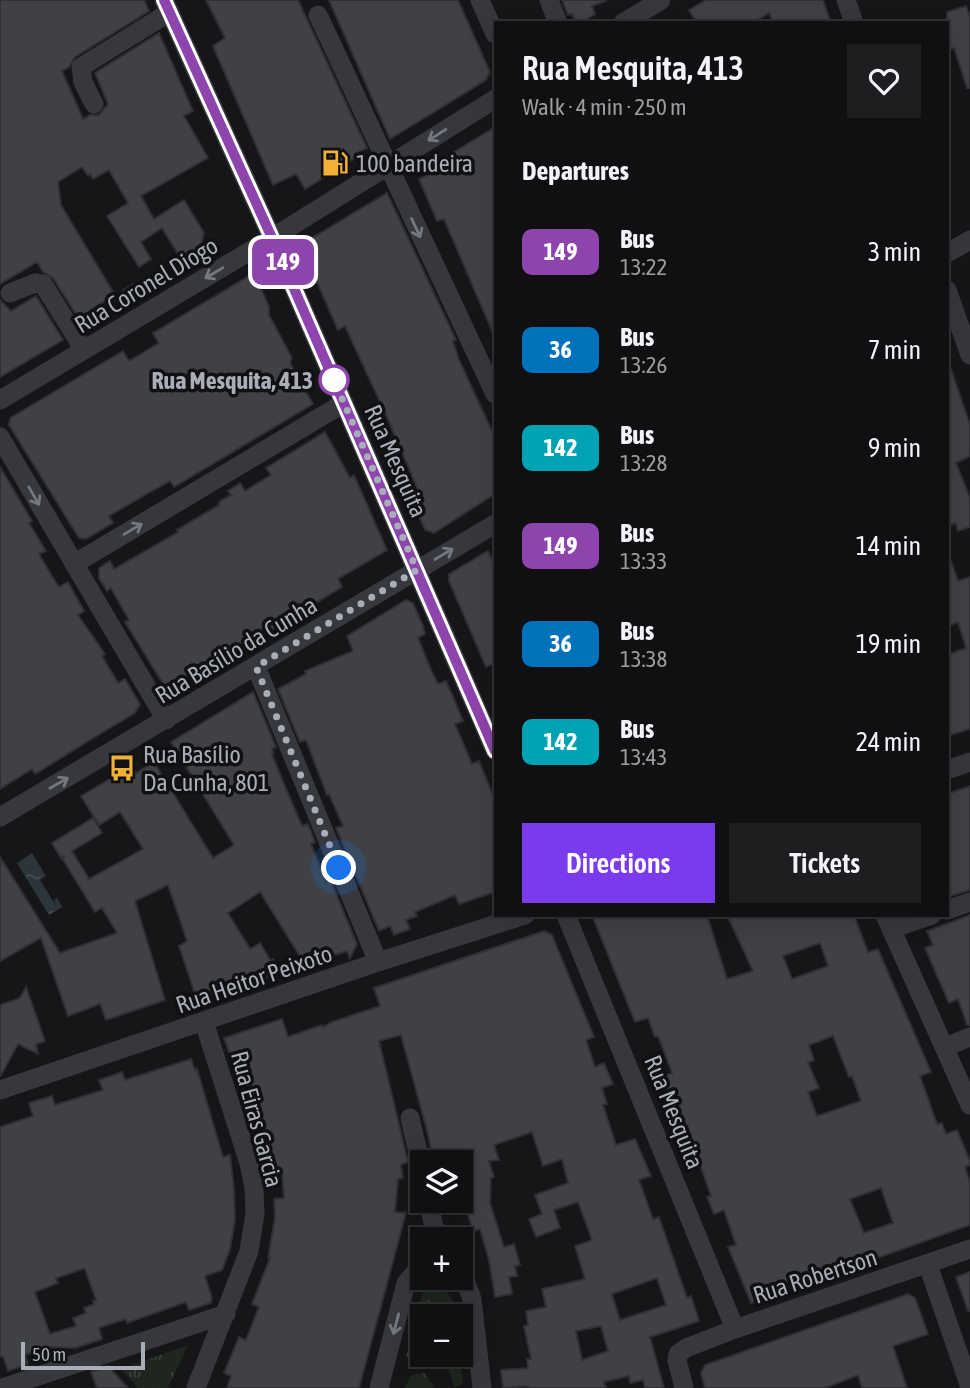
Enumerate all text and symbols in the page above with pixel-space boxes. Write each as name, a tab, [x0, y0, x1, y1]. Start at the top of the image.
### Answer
button: heart	[847, 44, 921, 118]
text: Rua Mesquita, 413	[522, 49, 744, 87]
text: Walk · 4 min · 250 m	[522, 94, 686, 120]
one-way arrow	[428, 128, 448, 142]
fuel station icon: 100 bandeira	[320, 148, 350, 178]
place label: 100 bandeira	[356, 150, 473, 177]
text: Departures	[522, 156, 629, 186]
one-way arrow	[410, 217, 424, 238]
text: Bus	[620, 224, 654, 254]
street label: Rua Coronel Diogo	[70, 232, 222, 338]
text: 3 min	[868, 237, 921, 267]
text: 149	[544, 238, 577, 265]
line badge: 149	[243, 239, 323, 285]
text: 149	[266, 248, 300, 275]
text: 13:22	[620, 254, 667, 280]
one-way arrow	[204, 266, 224, 280]
text: Bus	[620, 322, 654, 352]
text: 7 min	[868, 335, 921, 365]
text: 36	[549, 336, 572, 363]
text: 13:26	[620, 352, 667, 378]
marker: Rua Mesquita, 413	[319, 365, 349, 395]
place label: Rua Mesquita, 413	[152, 367, 313, 394]
street label: Rua Mesquita	[359, 401, 433, 521]
text: Bus	[620, 420, 654, 450]
text: 9 min	[868, 433, 921, 463]
text: 142	[544, 434, 577, 461]
text: 13:28	[620, 450, 667, 476]
one-way arrow	[28, 486, 42, 506]
text: Bus	[620, 518, 654, 548]
one-way arrow	[122, 522, 142, 536]
text: 14 min	[856, 531, 921, 561]
text: 149	[544, 532, 577, 559]
one-way arrow	[434, 547, 454, 561]
text: 13:33	[620, 548, 667, 574]
street label: Rua Basílio da Cunha	[150, 591, 322, 709]
text: Bus	[620, 616, 654, 646]
text: 19 min	[856, 629, 921, 659]
text: 36	[549, 630, 572, 657]
text: 13:38	[620, 646, 667, 672]
text: Bus	[620, 714, 654, 744]
text: 24 min	[856, 727, 921, 757]
text: 142	[544, 728, 577, 755]
place label: Rua Basílio Da Cunha, 801	[143, 741, 269, 796]
text: 13:43	[620, 744, 667, 770]
bus stop icon: Rua Basílio Da Cunha, 801	[107, 753, 137, 783]
one-way arrow	[48, 776, 69, 789]
button: Directions	[522, 823, 715, 903]
button: Tickets	[729, 823, 921, 903]
your location	[321, 850, 356, 885]
street label: Rua Heitor Peixoto	[172, 940, 336, 1018]
street label: Rua Eiras Garcia	[226, 1048, 288, 1190]
street label: Rua Mesquita	[639, 1051, 709, 1173]
map controls	[410, 1150, 473, 1367]
button: layers	[410, 1150, 473, 1213]
button: +	[410, 1227, 473, 1290]
street label: Rua Robertson	[750, 1243, 880, 1309]
button: −	[410, 1304, 473, 1367]
one-way arrow	[388, 1313, 401, 1335]
scale bar	[21, 1339, 145, 1371]
text: 50 m	[32, 1343, 66, 1365]

